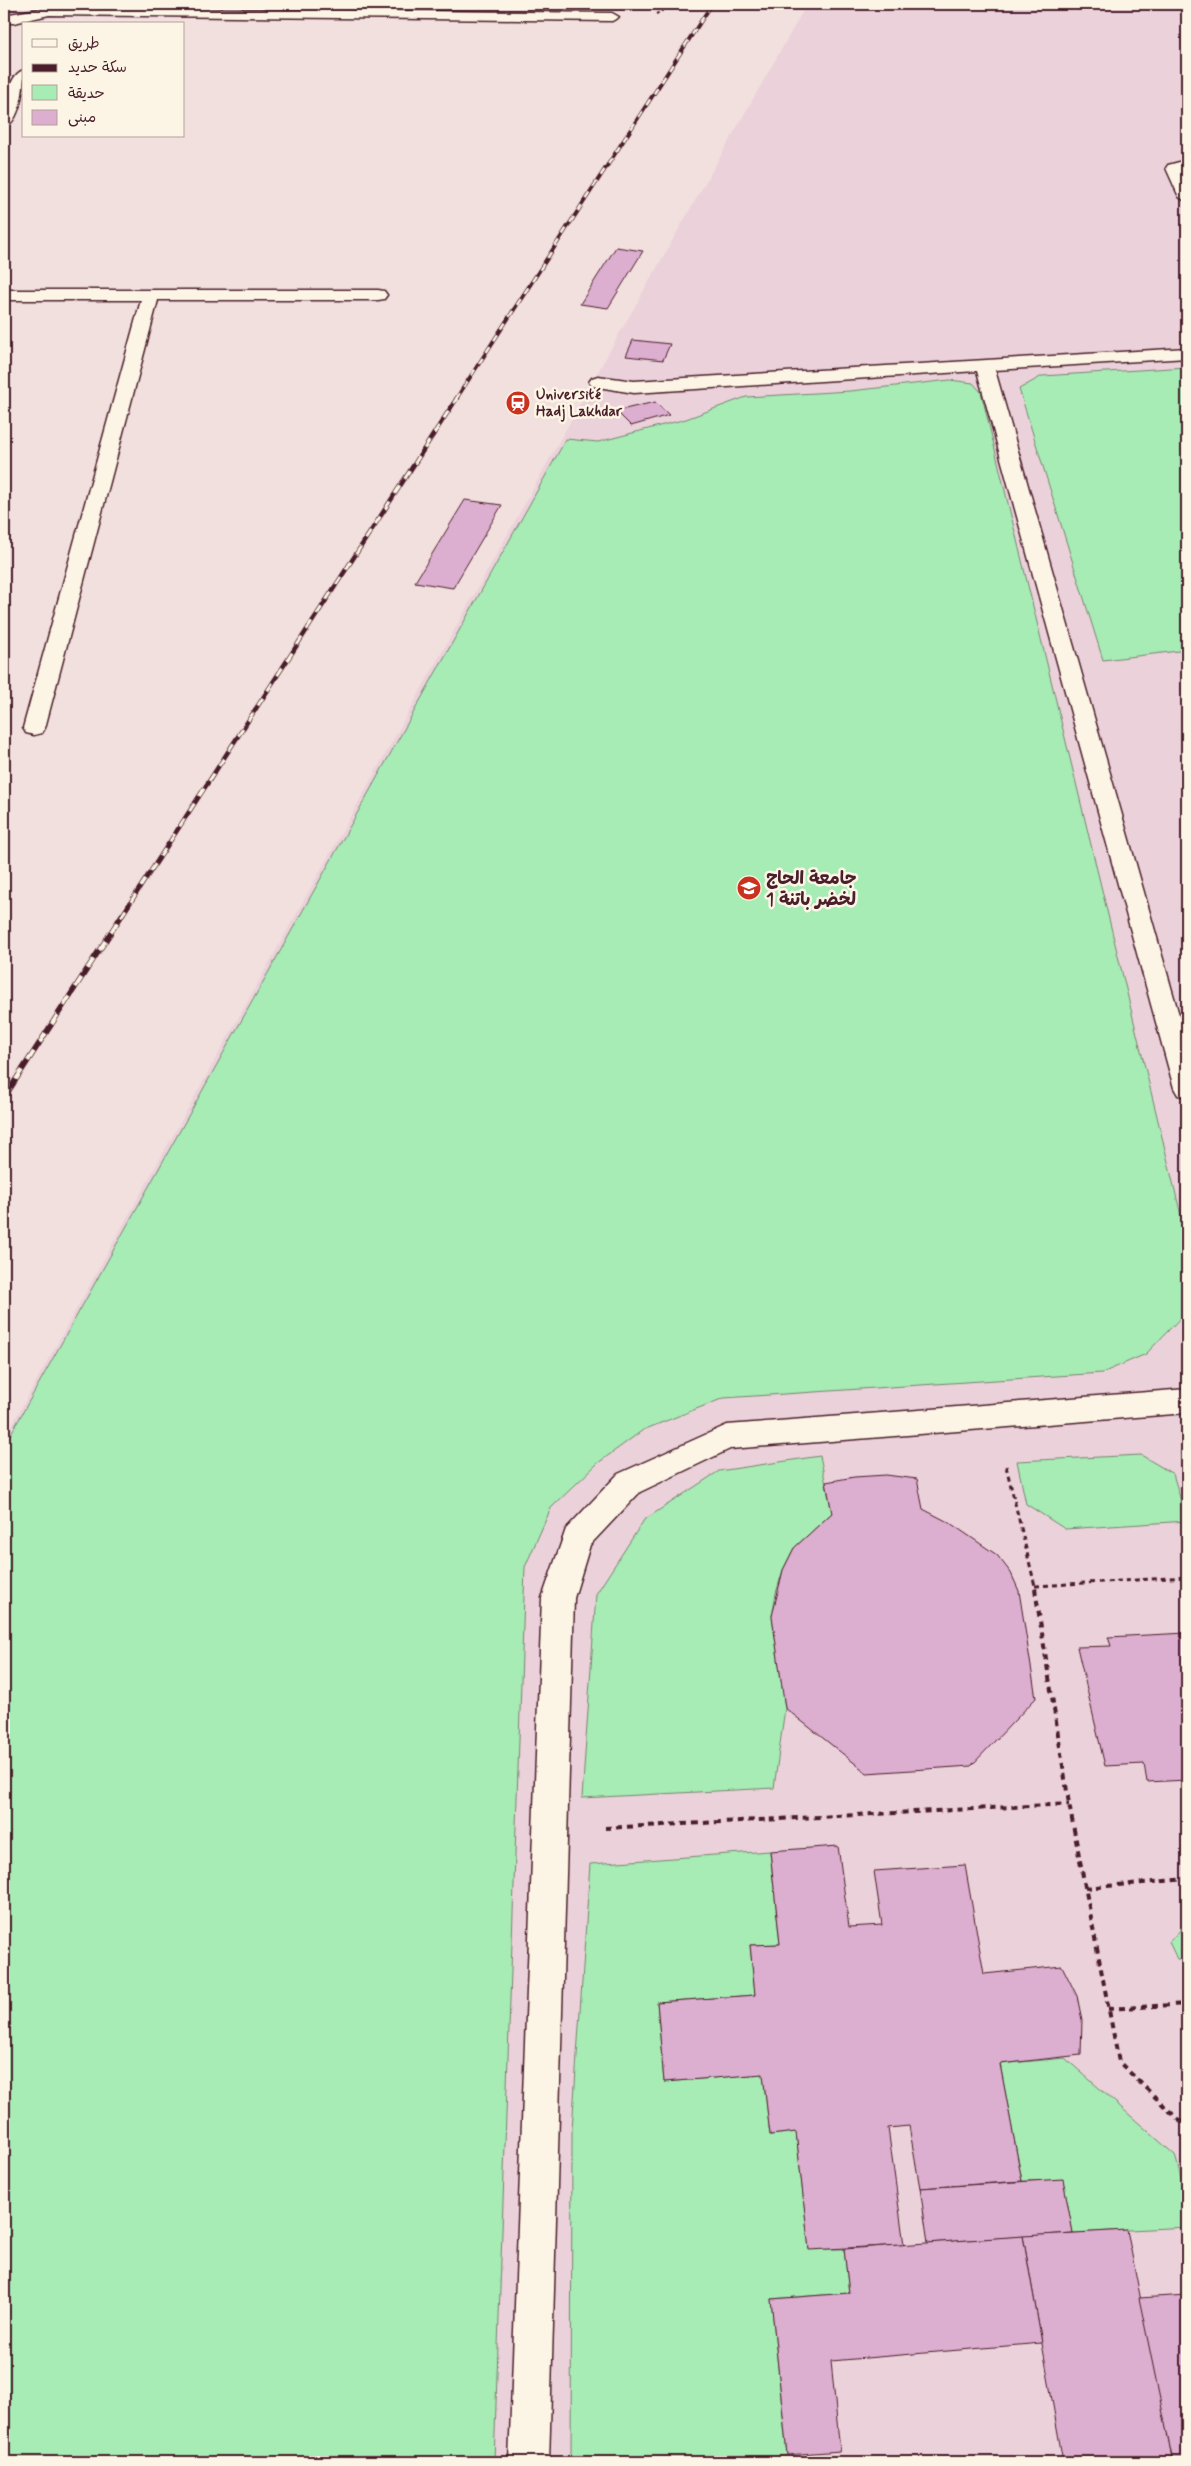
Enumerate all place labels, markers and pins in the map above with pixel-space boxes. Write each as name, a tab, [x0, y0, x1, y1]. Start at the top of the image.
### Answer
place label: Université Hadj Lakhdar	[536, 385, 623, 422]
station icon: Université Hadj Lakhdar	[505, 390, 531, 416]
place label: جامعة الحاج لخضر باتنة 1	[766, 867, 857, 912]
school or university icon: جامعة الحاج لخضر باتنة 1	[736, 875, 762, 901]

